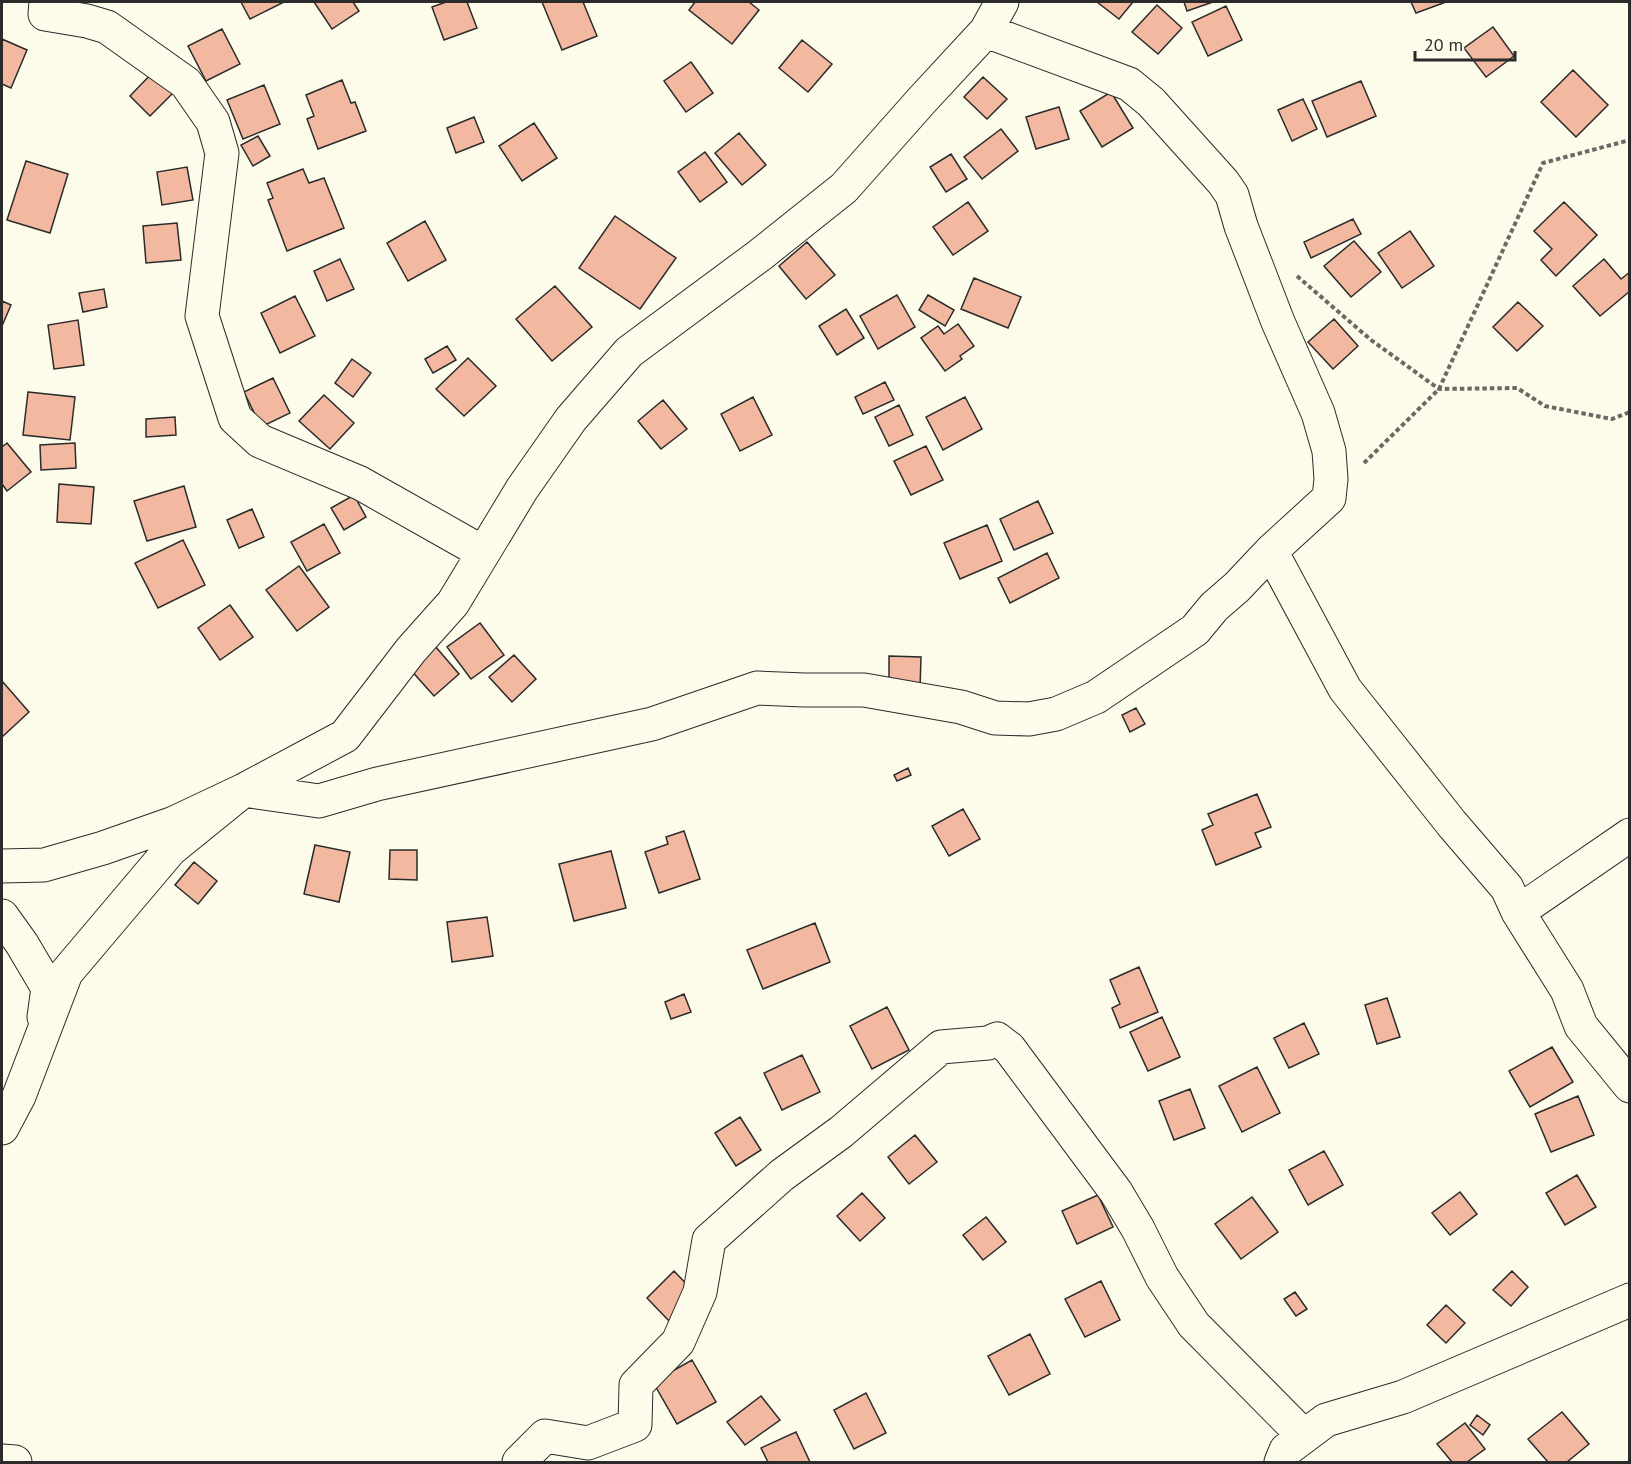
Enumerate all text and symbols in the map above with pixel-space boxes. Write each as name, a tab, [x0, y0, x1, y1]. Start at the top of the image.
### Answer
scale bar	[1415, 24, 1516, 62]
text: 20 m	[1424, 33, 1463, 56]

